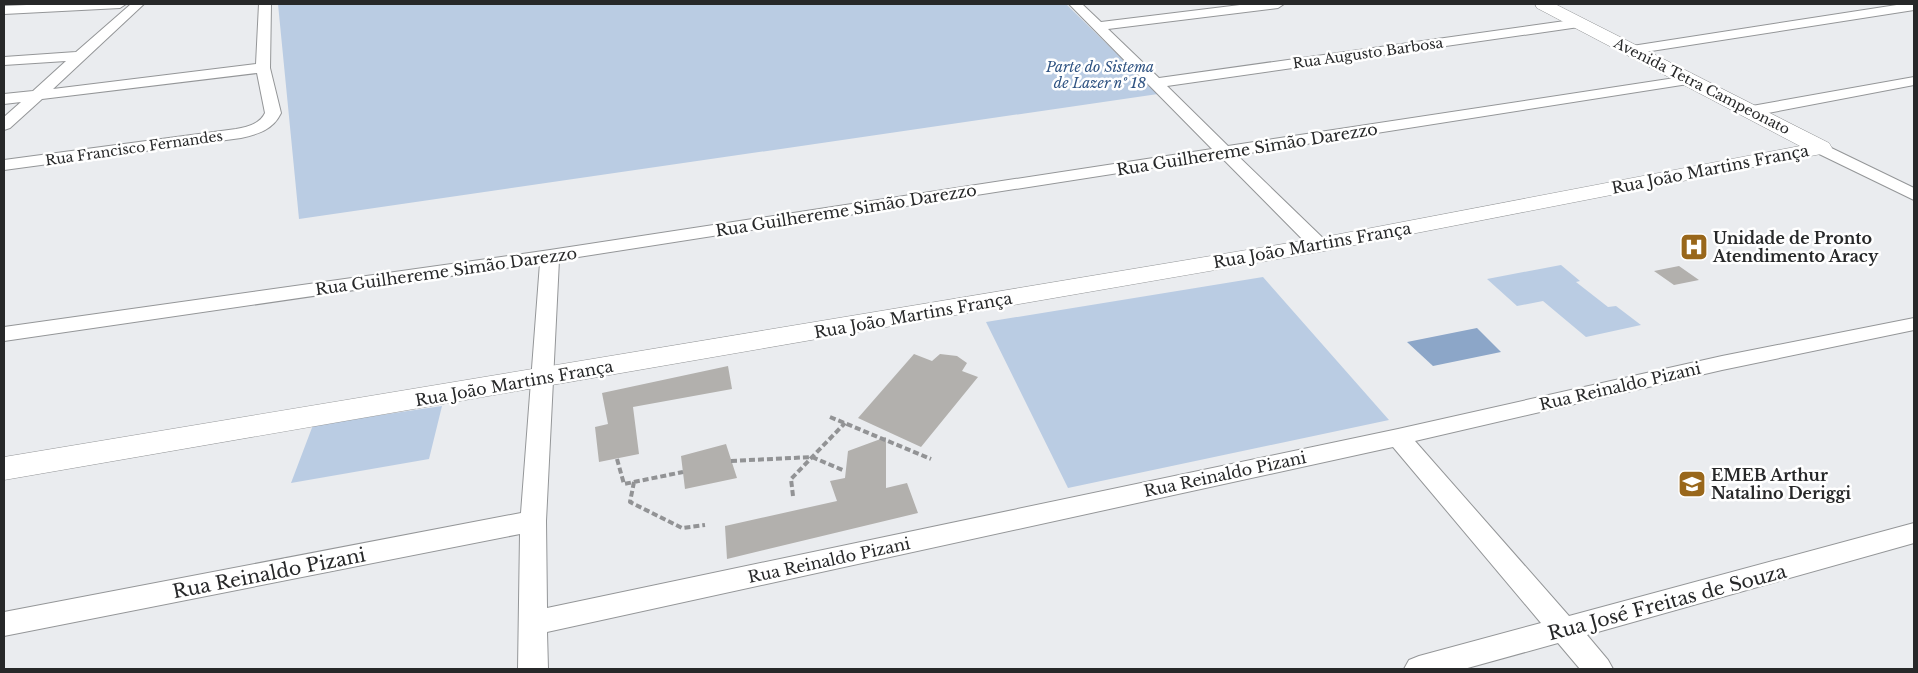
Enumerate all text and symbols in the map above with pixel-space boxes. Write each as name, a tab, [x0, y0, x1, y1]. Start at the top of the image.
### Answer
street label: Avenida Tetra Campeonato	[1610, 33, 1793, 138]
street label: Rua Augusto Barbosa	[1292, 34, 1445, 72]
park label: Parte do Sistema de Lazer nº 18	[1045, 58, 1154, 92]
street label: Rua Guilhereme Simão Darezzo	[1115, 118, 1379, 180]
street label: Rua Francisco Fernandes	[44, 127, 224, 169]
street label: Rua João Martins França	[1610, 140, 1811, 198]
street label: Rua Guilhereme Simão Darezzo	[714, 179, 978, 241]
street label: Rua João Martins França	[1211, 218, 1413, 272]
place label: Unidade de Pronto Atendimento Aracy	[1712, 228, 1879, 266]
hospital icon: Unidade de Pronto Atendimento Aracy	[1679, 232, 1709, 262]
street label: Rua Guilhereme Simão Darezzo	[314, 243, 578, 299]
street label: Rua João Martins França	[812, 288, 1014, 342]
street label: Rua João Martins França	[413, 356, 615, 410]
street label: Rua Reinaldo Pizani	[1537, 358, 1703, 414]
street label: Rua Reinaldo Pizani	[1142, 447, 1308, 501]
place label: EMEB Arthur Natalino Deriggi	[1711, 465, 1851, 503]
school or university icon: EMEB Arthur Natalino Deriggi	[1677, 469, 1707, 499]
street label: Rua Reinaldo Pizani	[746, 533, 912, 587]
street label: Rua Reinaldo Pizani	[171, 543, 368, 604]
street label: Rua José Freitas de Souza	[1545, 559, 1789, 645]

